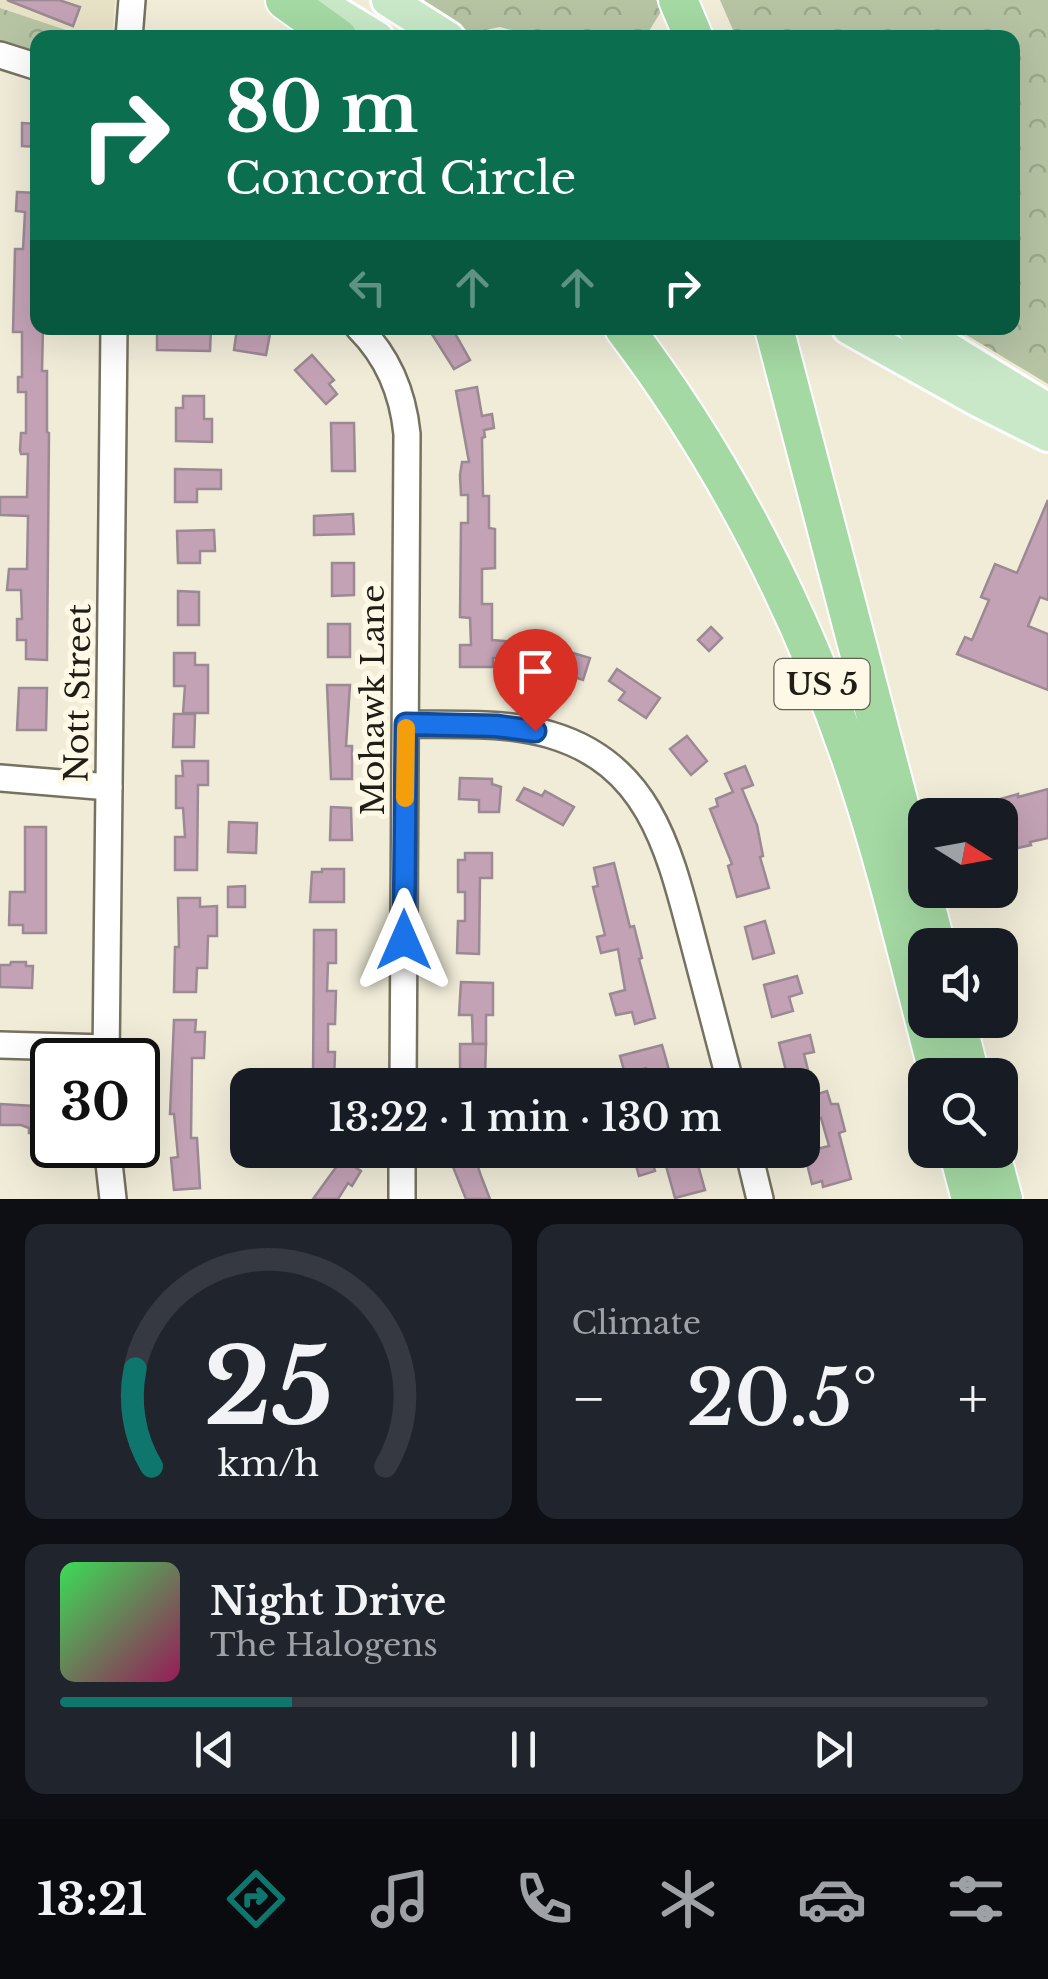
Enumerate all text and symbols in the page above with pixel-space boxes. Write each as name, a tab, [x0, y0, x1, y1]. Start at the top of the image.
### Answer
text: 80 m	[225, 64, 418, 151]
icon: right	[60, 70, 190, 200]
text: Concord Circle	[225, 150, 576, 206]
icon: left	[340, 260, 395, 315]
icon: ahead	[445, 260, 500, 315]
icon: ahead	[550, 260, 605, 315]
icon: right	[655, 260, 710, 315]
street label: Mohawk Lane	[353, 585, 393, 815]
street label: Nott Street	[56, 603, 100, 783]
pin	[493, 629, 578, 732]
icon: arrive	[508, 644, 563, 699]
road number: US 5	[774, 659, 870, 709]
north arrow	[908, 798, 1018, 908]
map controls	[908, 798, 1018, 1168]
position arrow	[352, 888, 456, 992]
button: sound	[908, 928, 1018, 1038]
speed limit sign: 30	[30, 1038, 160, 1168]
button: search	[908, 1058, 1018, 1168]
text: 13:22 · 1 min · 130 m	[328, 1094, 722, 1141]
text: Climate	[572, 1303, 701, 1343]
text: 25	[203, 1323, 333, 1452]
text: 20.5°	[687, 1352, 878, 1445]
text: −	[572, 1365, 606, 1433]
text: +	[958, 1365, 988, 1433]
text: km/h	[218, 1441, 319, 1486]
text: Night Drive	[210, 1578, 446, 1625]
text: The Halogens	[210, 1625, 438, 1665]
icon: previous	[187, 1722, 242, 1777]
icon: pause	[496, 1722, 551, 1777]
icon: next	[806, 1722, 861, 1777]
icon: directions	[221, 1864, 291, 1934]
icon: music	[365, 1864, 435, 1934]
icon: phone	[509, 1864, 579, 1934]
icon: climate	[653, 1864, 723, 1934]
icon: car	[797, 1864, 867, 1934]
icon: filters	[941, 1864, 1011, 1934]
text: 13:21	[37, 1871, 147, 1927]

